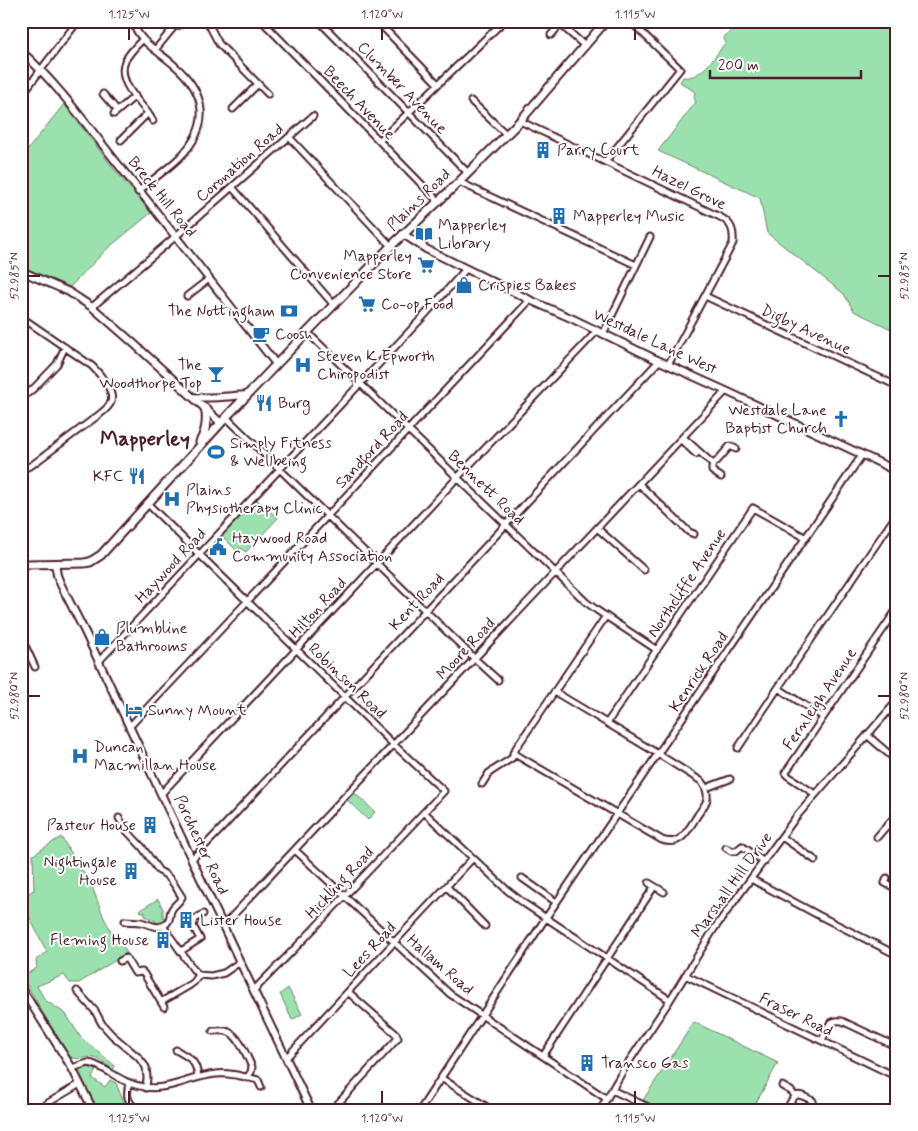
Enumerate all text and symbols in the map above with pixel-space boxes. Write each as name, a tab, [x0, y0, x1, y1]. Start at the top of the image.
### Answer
text: 1.125°W	[108, 7, 150, 23]
text: 1.120°W	[361, 7, 403, 23]
text: 1.115°W	[615, 7, 655, 23]
street label: Clumber Avenue	[352, 37, 452, 139]
scale bar	[710, 48, 862, 80]
text: 200 m	[718, 56, 759, 76]
street label: Beech Avenue	[318, 61, 400, 145]
street label: Coronation Road	[192, 119, 288, 207]
building icon: Parry Court	[533, 140, 553, 160]
place label: Parry Court	[557, 140, 640, 161]
street label: Breck Hill Road	[123, 152, 201, 242]
street label: Hazel Grove	[648, 161, 730, 215]
street label: Plains Road	[382, 164, 456, 236]
building icon: Mapperley Music	[549, 206, 569, 226]
place label: Mapperley Music	[573, 206, 684, 227]
place label: Mapperley Library	[438, 215, 506, 254]
library icon: Mapperley Library	[414, 224, 434, 244]
place label: Mapperley Convenience Store	[290, 246, 412, 285]
text: 52.985°N	[7, 252, 23, 300]
text: 52.985°N	[897, 252, 913, 300]
supermarket icon: Mapperley Convenience Store	[416, 255, 436, 275]
shop icon: Crispies Bakes	[454, 275, 474, 295]
place label: Crispies Bakes	[478, 275, 576, 296]
supermarket icon: Co-op Food	[357, 294, 377, 314]
place label: Co-op Food	[381, 294, 454, 315]
street label: Digby Avenue	[757, 300, 855, 361]
place label: The Nottingham	[168, 301, 275, 323]
bank icon: The Nottingham	[279, 301, 299, 321]
street label: Westdale Lane West	[590, 304, 720, 380]
cafe icon: Coosh	[251, 324, 271, 344]
place label: Coosh	[275, 324, 313, 345]
place label: Steven K Epworth Chiropodist	[317, 346, 435, 385]
place label: The Woodthorpe Top	[99, 355, 202, 394]
hospital icon: Steven K Epworth Chiropodist	[293, 355, 313, 375]
bar icon: The Woodthorpe Top	[206, 364, 226, 384]
restaurant icon: Burg	[254, 393, 274, 413]
place label: Burg	[278, 393, 310, 415]
place label: Westdale Lane Baptist Church	[725, 400, 827, 439]
street label: Sandford Road	[331, 407, 415, 494]
church icon: Westdale Lane Baptist Church	[831, 409, 851, 429]
district label: Mapperley	[100, 425, 190, 453]
place label: Simply Fitness & Wellbeing	[230, 433, 332, 473]
sports icon: Simply Fitness & Wellbeing	[206, 442, 226, 462]
street label: Bennett Road	[443, 446, 529, 530]
place label: KFC	[93, 466, 123, 487]
restaurant icon: KFC	[127, 466, 147, 486]
place label: Plains Physiotherapy Clinic	[186, 480, 323, 519]
hospital icon: Plains Physiotherapy Clinic	[162, 489, 182, 509]
street label: Haywood Road	[131, 524, 211, 608]
street label: Northcliffe Avenue	[643, 525, 731, 641]
place label: Haywood Road Community Association	[232, 528, 392, 567]
public building icon: Haywood Road Community Association	[208, 537, 228, 557]
street label: Kent Road	[385, 569, 449, 635]
street label: Hilton Road	[285, 573, 351, 643]
street label: Moore Road	[432, 614, 500, 684]
place label: Plumbline Bathrooms	[116, 618, 187, 657]
shop icon: Plumbline Bathrooms	[92, 627, 112, 647]
street label: Kenrick Road	[665, 628, 733, 716]
street label: Robinson Road	[303, 638, 391, 724]
street label: Fernleigh Avenue	[778, 644, 862, 754]
text: 52.980°N	[7, 672, 23, 720]
text: 52.980°N	[897, 672, 913, 720]
hotel icon: Sunny Mount	[124, 700, 144, 720]
place label: Sunny Mount	[148, 700, 247, 721]
place label: Duncan Macmillan House	[94, 737, 217, 776]
hospital icon: Duncan Macmillan House	[70, 746, 90, 766]
street label: Porchester Road	[169, 792, 233, 898]
place label: Pasteur House	[47, 815, 136, 836]
building icon: Pasteur House	[140, 815, 160, 835]
street label: Marshall Hill Drive	[687, 828, 777, 942]
street label: Hickling Road	[301, 842, 380, 924]
place label: Nightingale House	[44, 852, 117, 891]
building icon: Nightingale House	[121, 861, 141, 881]
building icon: Lister House	[176, 910, 196, 930]
place label: Lister House	[200, 910, 282, 931]
street label: Lees Road	[339, 918, 401, 982]
place label: Fleming House	[50, 930, 149, 952]
building icon: Fleming House	[153, 930, 173, 950]
street label: Hallam Road	[402, 930, 478, 1000]
street label: Fraser Road	[756, 988, 836, 1042]
building icon: Transco Gas	[577, 1053, 597, 1073]
place label: Transco Gas	[601, 1053, 688, 1074]
text: 1.125°W	[108, 1111, 150, 1127]
text: 1.120°W	[361, 1111, 403, 1127]
text: 1.115°W	[615, 1111, 655, 1127]

